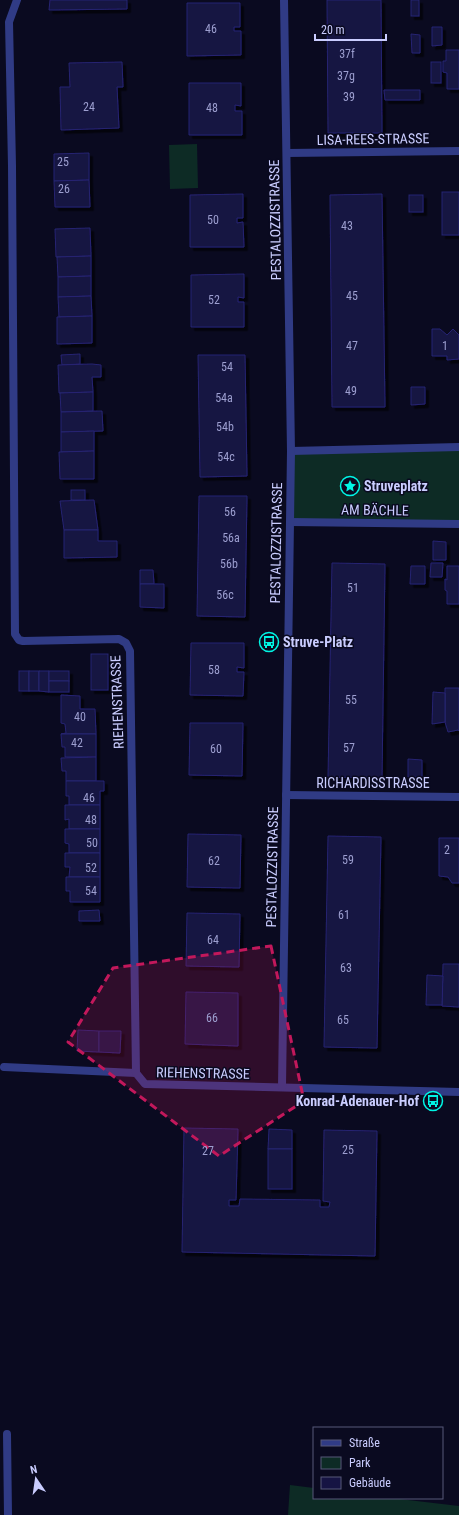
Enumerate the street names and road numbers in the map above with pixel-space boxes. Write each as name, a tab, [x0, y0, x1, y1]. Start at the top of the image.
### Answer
street label: LISA-REES-STRASSE	[317, 130, 429, 148]
street label: PESTALOZZISTRASSE	[266, 159, 284, 281]
street label: PESTALOZZISTRASSE	[267, 482, 285, 604]
street label: AM BÄCHLE	[341, 501, 409, 519]
street label: RIEHENSTRASSE	[107, 655, 127, 749]
street label: RICHARDISSTRASSE	[316, 775, 430, 791]
street label: PESTALOZZISTRASSE	[263, 806, 281, 928]
street label: RIEHENSTRASSE	[156, 1064, 250, 1082]

